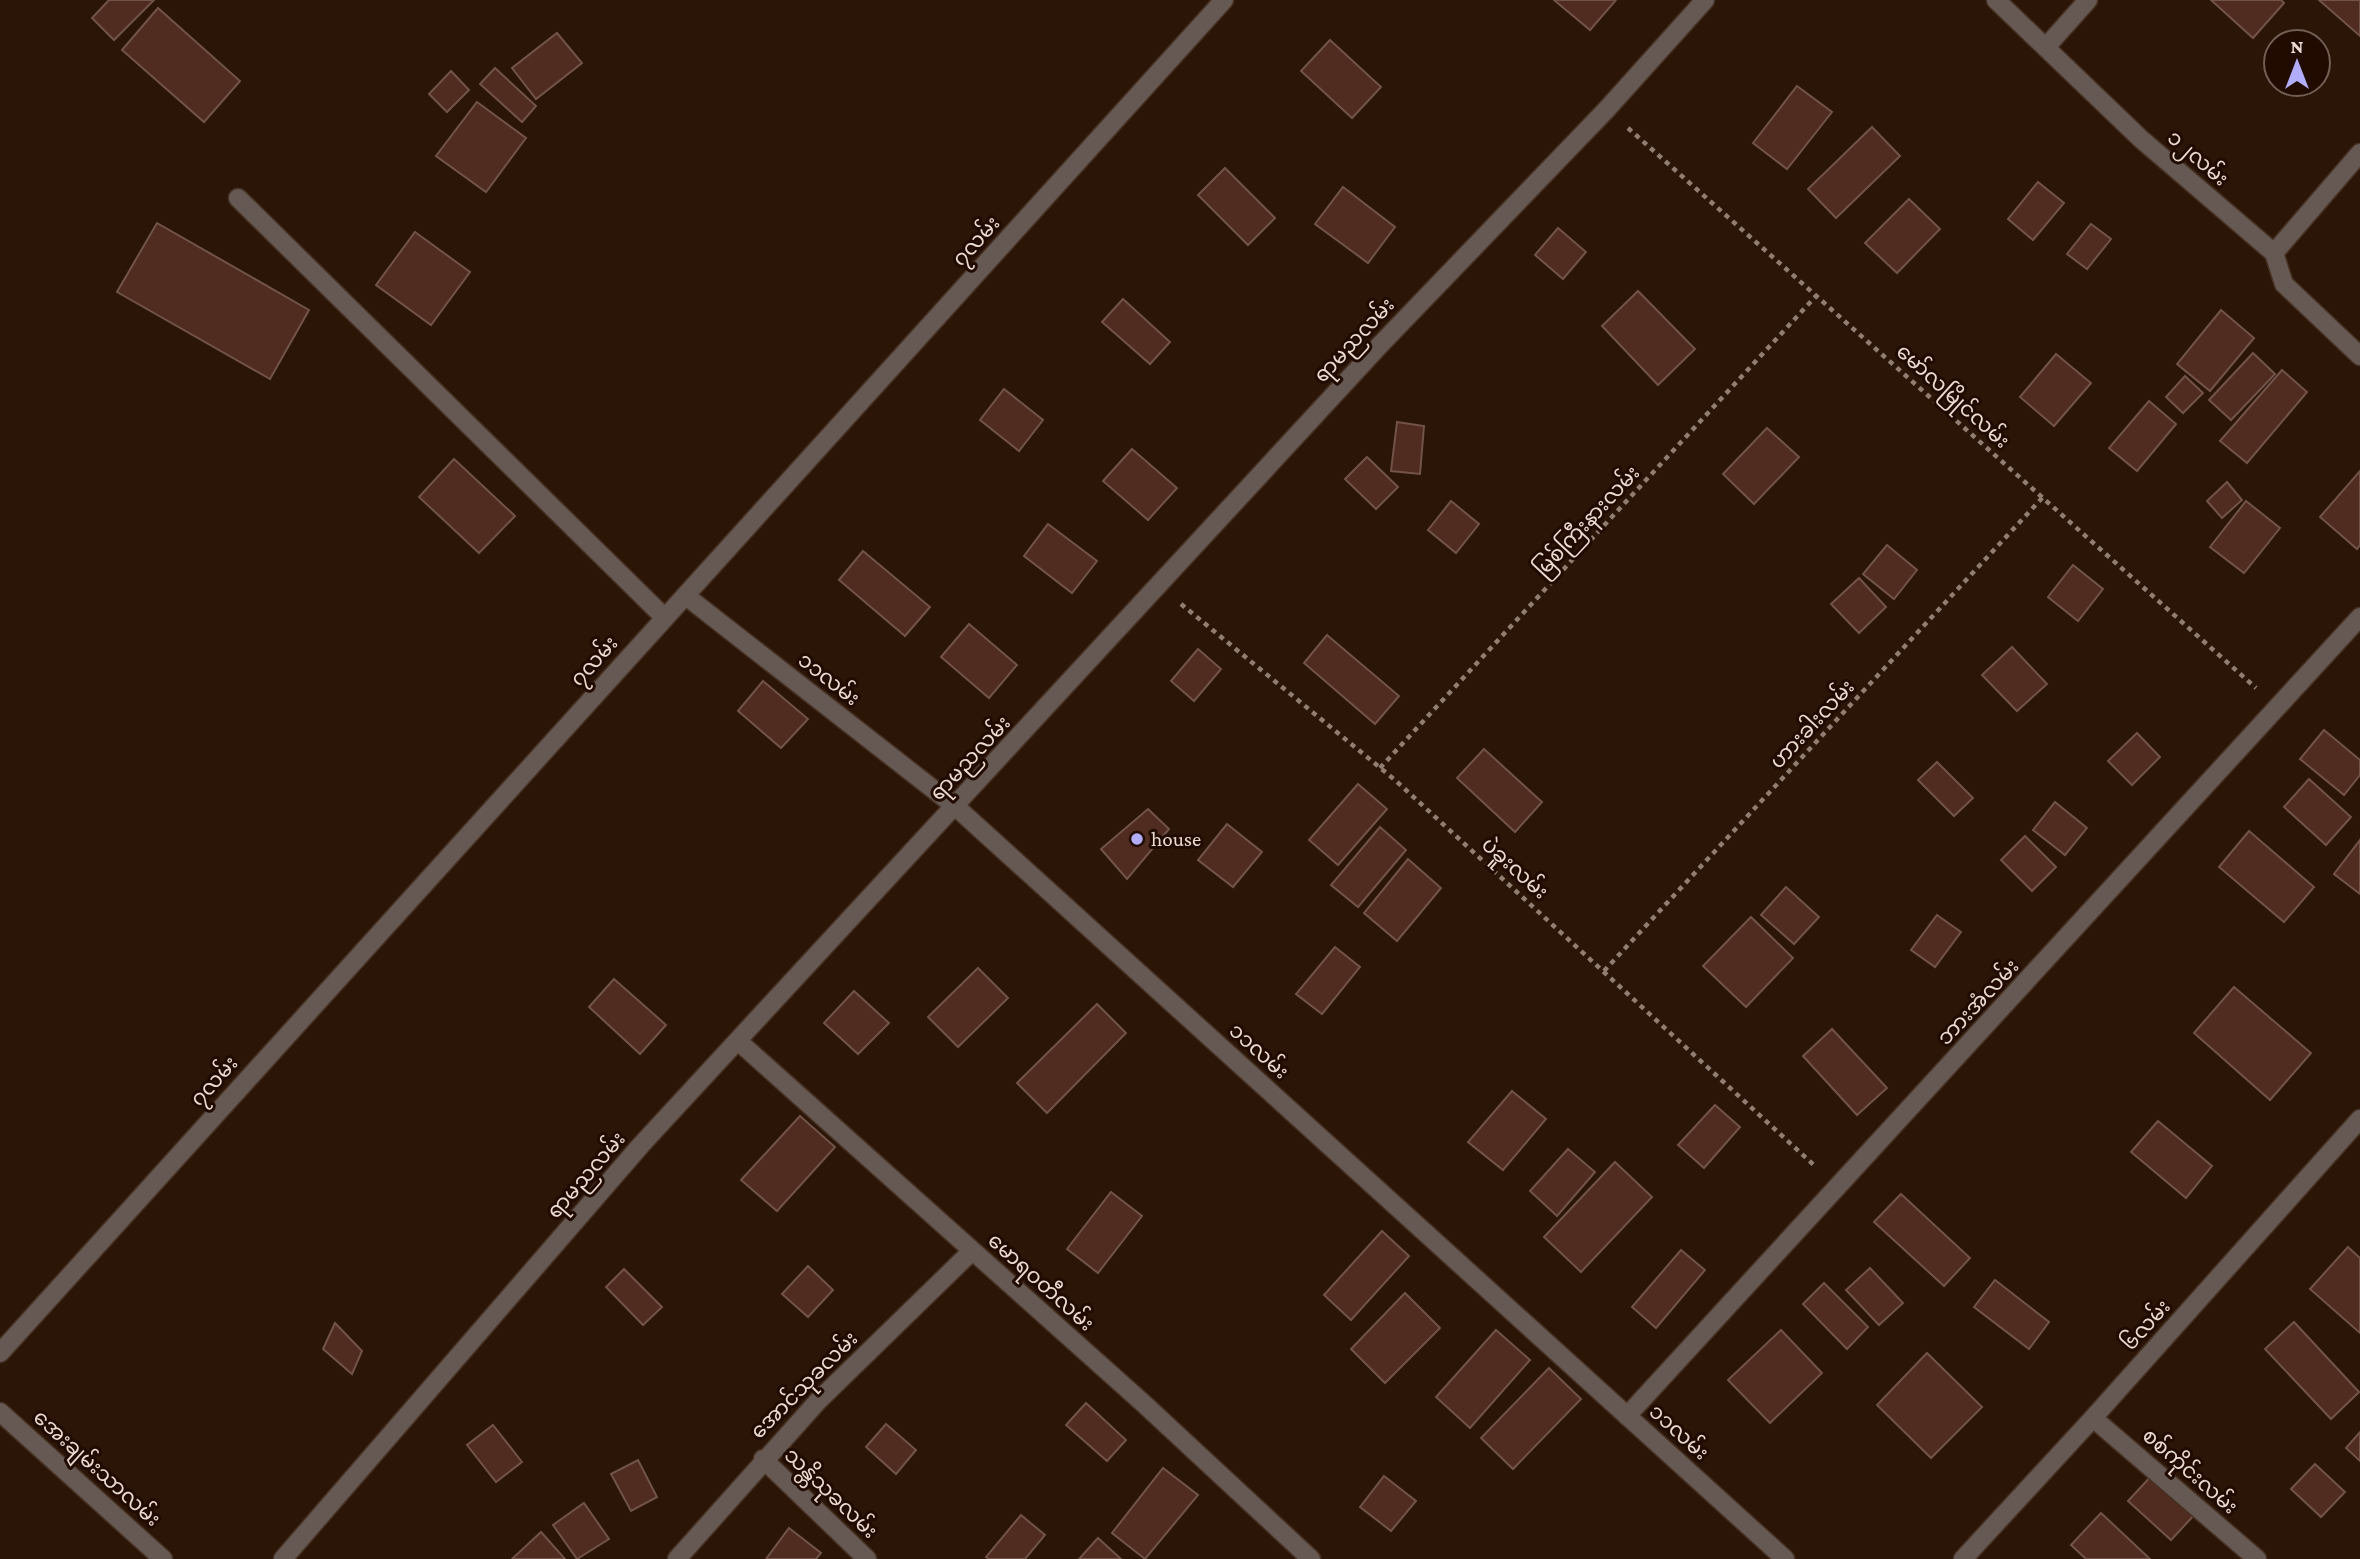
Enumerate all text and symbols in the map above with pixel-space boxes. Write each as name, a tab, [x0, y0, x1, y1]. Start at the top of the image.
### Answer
north arrow	[2262, 28, 2332, 98]
text: N	[2291, 36, 2304, 57]
street label: ၁၂လမ်း	[2160, 122, 2236, 195]
street label: ၇လမ်း	[944, 208, 1008, 274]
street label: ရာမညလမ်း	[1306, 290, 1403, 391]
street label: မော်လမြိုင်လမ်း	[1888, 336, 2017, 457]
street label: မြစ်ကြီးနားလမ်း	[1527, 458, 1648, 585]
street label: ၇လမ်း	[562, 628, 626, 694]
street label: ၁၁လမ်း	[794, 644, 867, 710]
street label: ဟားခါးလမ်း	[1762, 672, 1859, 773]
street label: ရာမညလမ်း	[922, 708, 1019, 809]
place label: house	[1151, 827, 1201, 851]
street label: ပဲခူးလမ်း	[1474, 829, 1556, 908]
marker: house	[1129, 831, 1145, 847]
street label: ဘားအံလမ်း	[1929, 952, 2024, 1050]
street label: ၁၁လမ်း	[1224, 1015, 1296, 1084]
street label: ၇လမ်း	[182, 1048, 246, 1114]
street label: ရာမညလမ်း	[539, 1124, 634, 1226]
street label: မောရဝတီလမ်း	[980, 1225, 1102, 1339]
street label: ၆လမ်း	[2114, 1292, 2175, 1355]
street label: အောင်သုခလမ်း	[743, 1324, 866, 1447]
street label: ၁၁လမ်း	[1644, 1396, 1716, 1465]
street label: အေးချမ်းသာလမ်း	[25, 1402, 168, 1536]
street label: စစ်ကိုင်းလမ်း	[2134, 1420, 2245, 1523]
street label: သန္တိသုခလမ်း	[776, 1440, 885, 1547]

